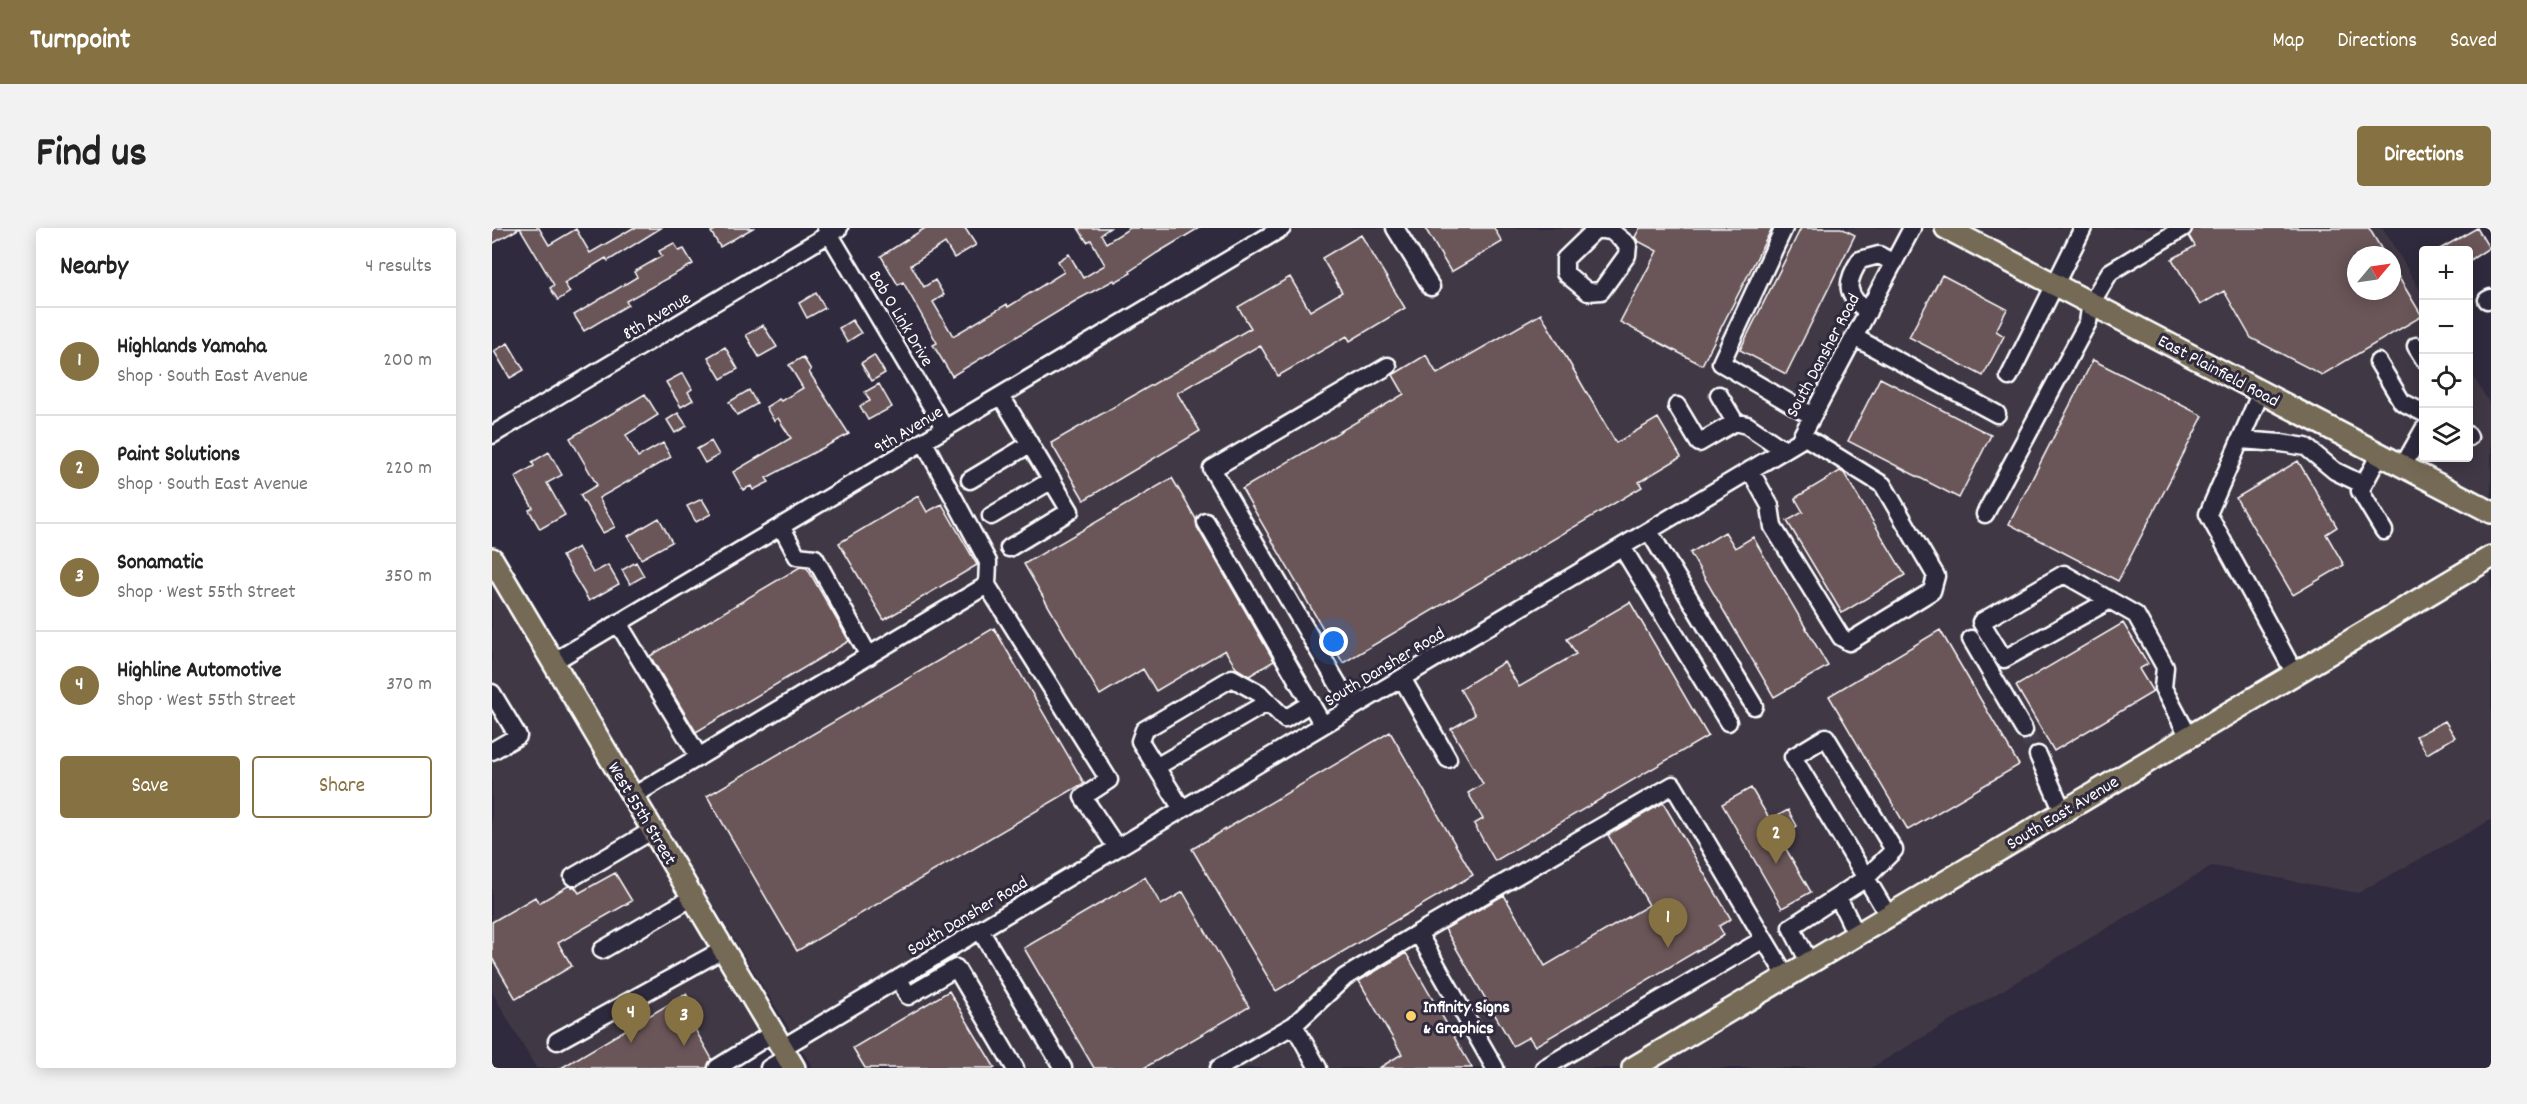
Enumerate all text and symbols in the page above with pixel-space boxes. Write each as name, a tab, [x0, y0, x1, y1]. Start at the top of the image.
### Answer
text: Turnpoint	[30, 22, 130, 62]
text: Map	[2273, 27, 2304, 57]
text: Directions	[2337, 27, 2417, 57]
text: Saved	[2450, 27, 2497, 57]
text: Find us	[36, 126, 147, 186]
button: Directions	[2357, 126, 2491, 186]
north arrow	[2347, 246, 2401, 300]
map controls	[2419, 246, 2473, 462]
button: +	[2419, 246, 2473, 300]
text: Nearby	[60, 249, 128, 286]
text: 4 results	[365, 253, 432, 281]
street label: Bob O Link Drive	[861, 267, 938, 372]
street label: 8th Avenue	[618, 287, 696, 347]
street label: South Dansher Road	[1781, 290, 1867, 423]
button: −	[2419, 300, 2473, 354]
street label: East Plainfield Road	[2153, 330, 2283, 415]
text: Highlands Yamaha	[117, 332, 267, 363]
text: 1	[77, 347, 82, 375]
text: 200 m	[383, 347, 432, 375]
button: locate	[2419, 354, 2473, 408]
text: Shop · South East Avenue	[117, 363, 308, 391]
street label: 9th Avenue	[870, 401, 949, 462]
button: layers	[2419, 408, 2473, 462]
text: Paint Solutions	[117, 440, 240, 471]
text: 2	[75, 455, 84, 483]
text: 220 m	[385, 455, 432, 483]
text: Shop · South East Avenue	[117, 471, 308, 499]
text: Sonamatic	[117, 548, 203, 579]
text: 3	[75, 563, 84, 591]
text: 350 m	[385, 563, 432, 591]
text: Shop · West 55th Street	[117, 579, 296, 607]
street label: South Dansher Road	[1320, 622, 1450, 714]
your location	[1319, 627, 1348, 656]
text: Highline Automotive	[117, 656, 281, 687]
text: 4	[75, 671, 84, 699]
text: 370 m	[386, 671, 432, 699]
text: Shop · West 55th Street	[117, 687, 296, 715]
button: Save	[60, 756, 240, 818]
button: Share	[252, 756, 432, 818]
street label: West 55th Street	[600, 758, 682, 871]
street label: South East Avenue	[2002, 771, 2124, 858]
pin: 2	[1756, 814, 1796, 864]
street label: South Dansher Road	[903, 871, 1033, 963]
pin: 1	[1648, 898, 1688, 948]
pin: 4	[612, 994, 650, 1043]
pin: 3	[664, 996, 704, 1046]
place label: Infinity Signs & Graphics	[1423, 996, 1510, 1042]
marker: Infinity Signs & Graphics	[1404, 1009, 1418, 1023]

